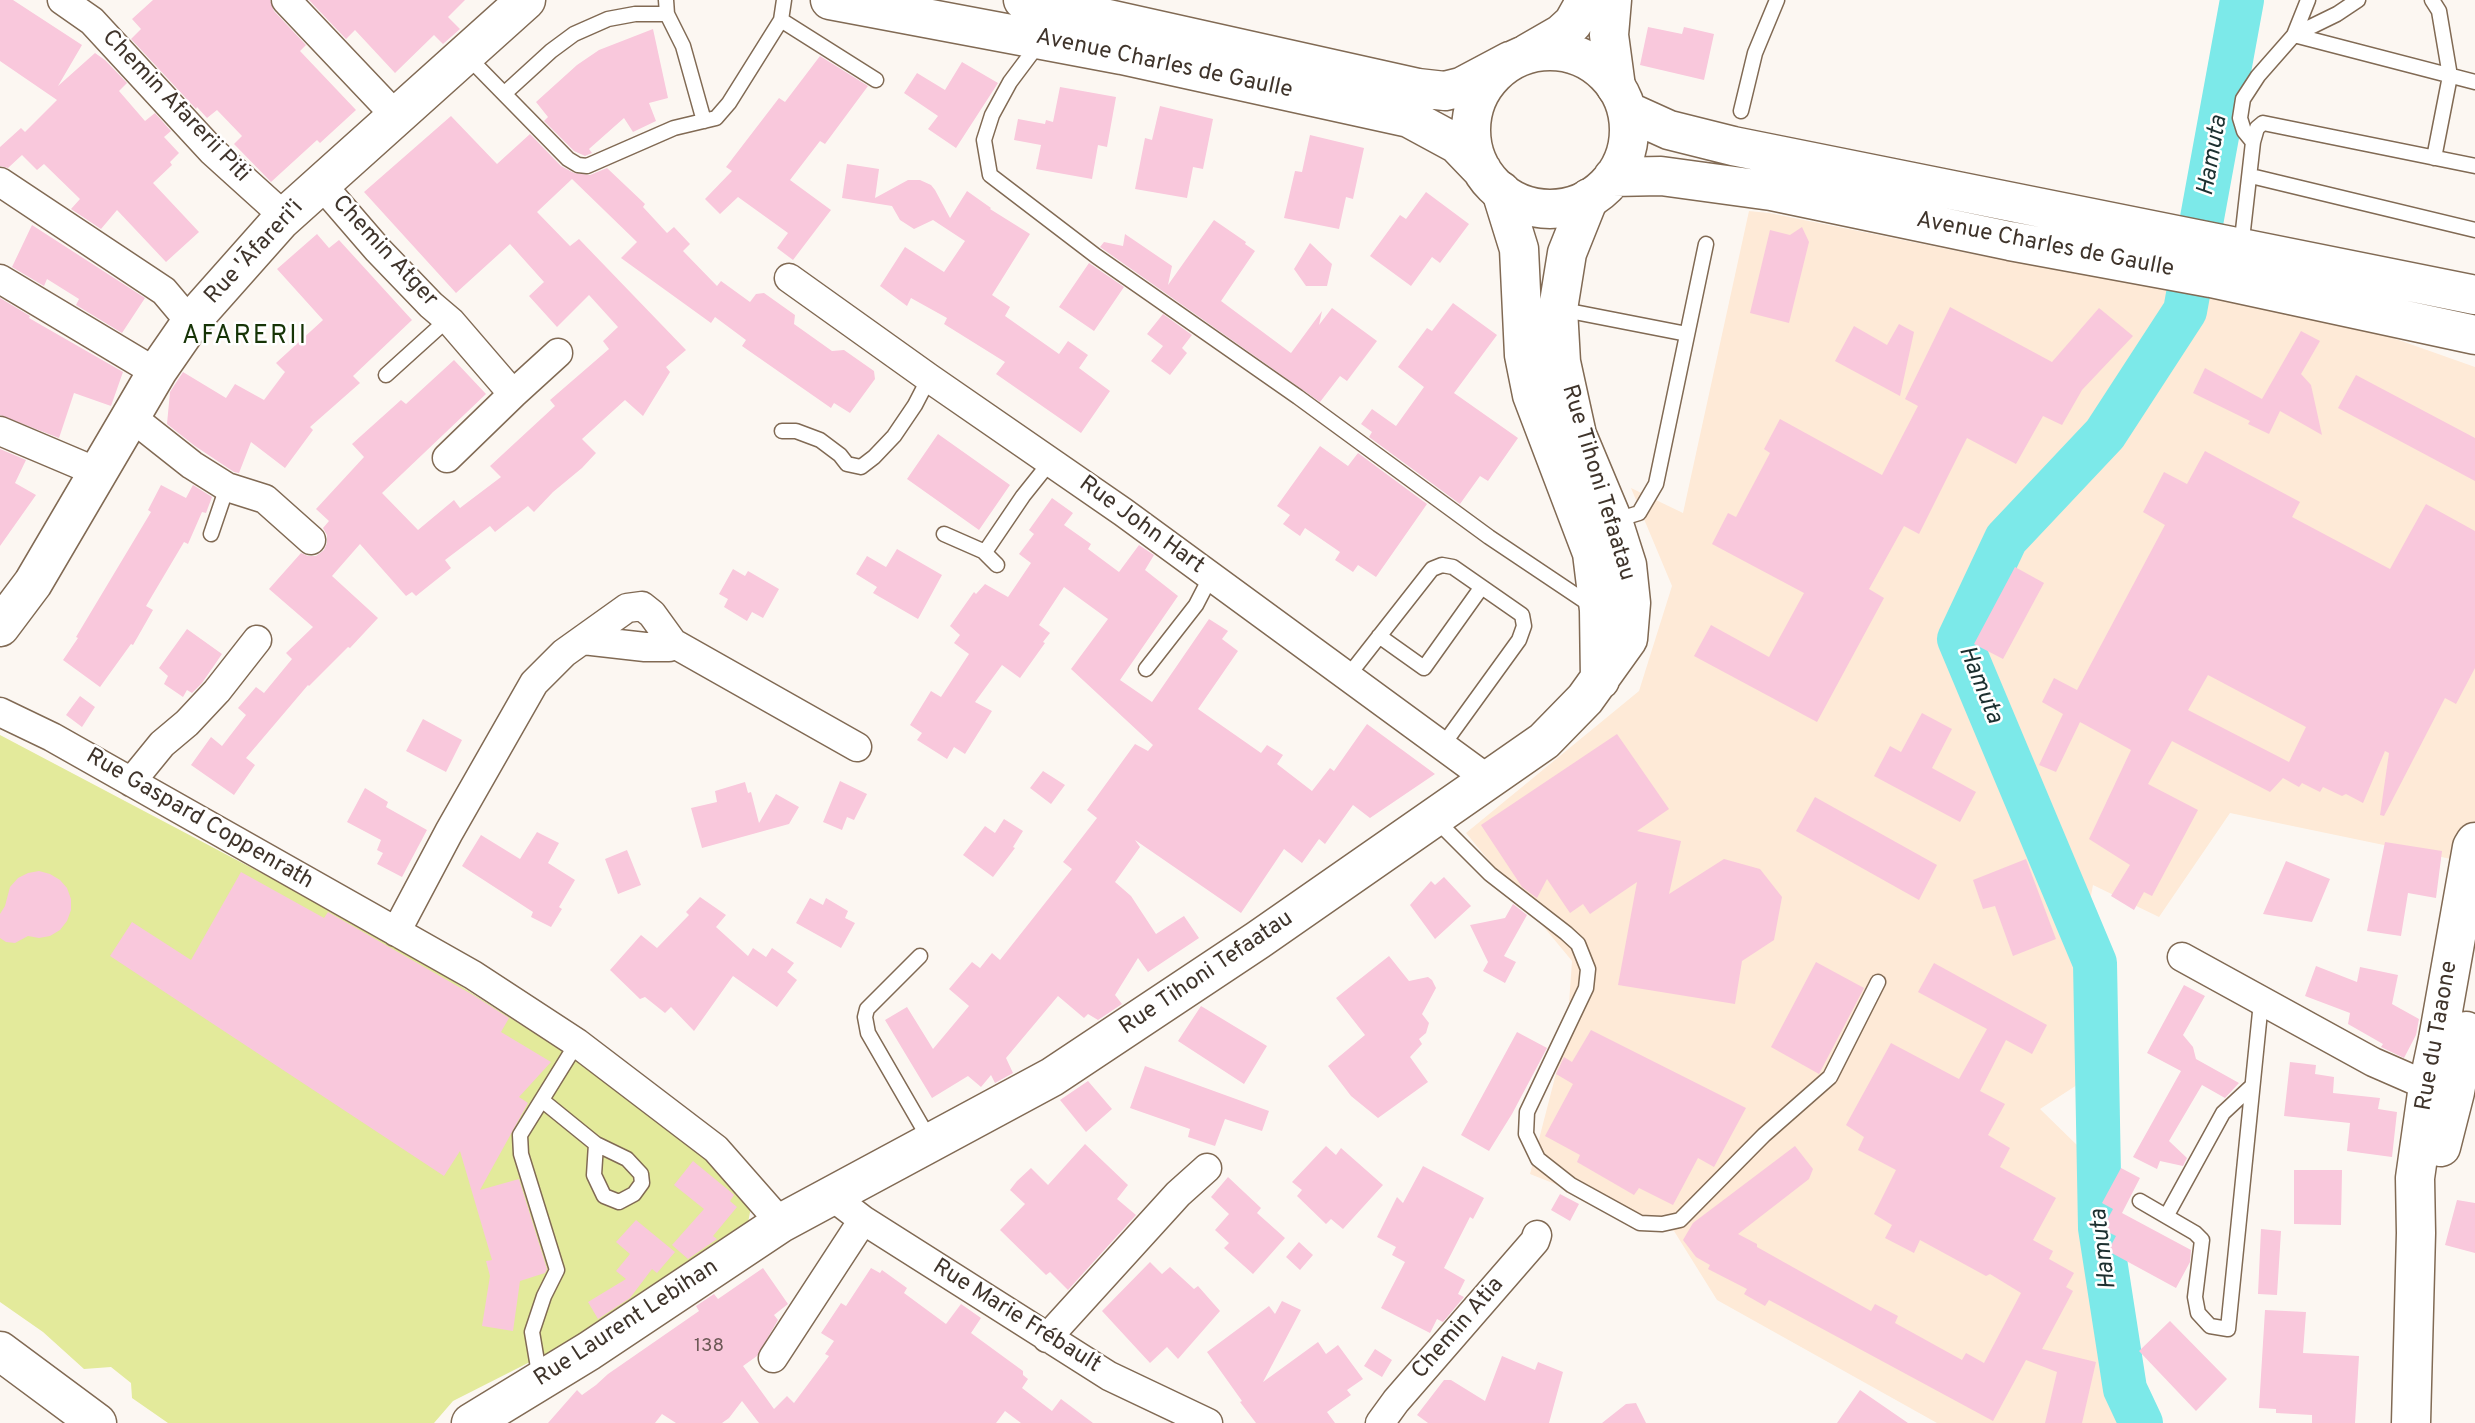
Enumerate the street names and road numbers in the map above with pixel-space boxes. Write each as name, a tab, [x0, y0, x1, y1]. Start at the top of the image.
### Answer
street label: Avenue Charles de Gaulle	[1033, 24, 1295, 106]
street label: Chemin Afarerii Piti	[95, 25, 255, 189]
street label: Chemin Atger	[325, 190, 443, 314]
street label: Rue 'Āfareri'i	[200, 195, 310, 311]
street label: Avenue Charles de Gaulle	[1914, 207, 2176, 285]
street label: Rue Tihoni Tefaatau	[1554, 382, 1640, 584]
street label: Rue John Hart	[1073, 471, 1209, 581]
street label: Rue Gaspard Coppenrath	[80, 744, 318, 896]
street label: Rue Tihoni Tefaatau	[1115, 906, 1299, 1042]
street label: Rue du Taaone	[2411, 959, 2465, 1113]
street label: Rue Laurent Lebihan	[530, 1254, 724, 1394]
street label: Rue Marie Frébault	[927, 1254, 1105, 1380]
street label: Chemin Atia	[1407, 1272, 1511, 1386]

